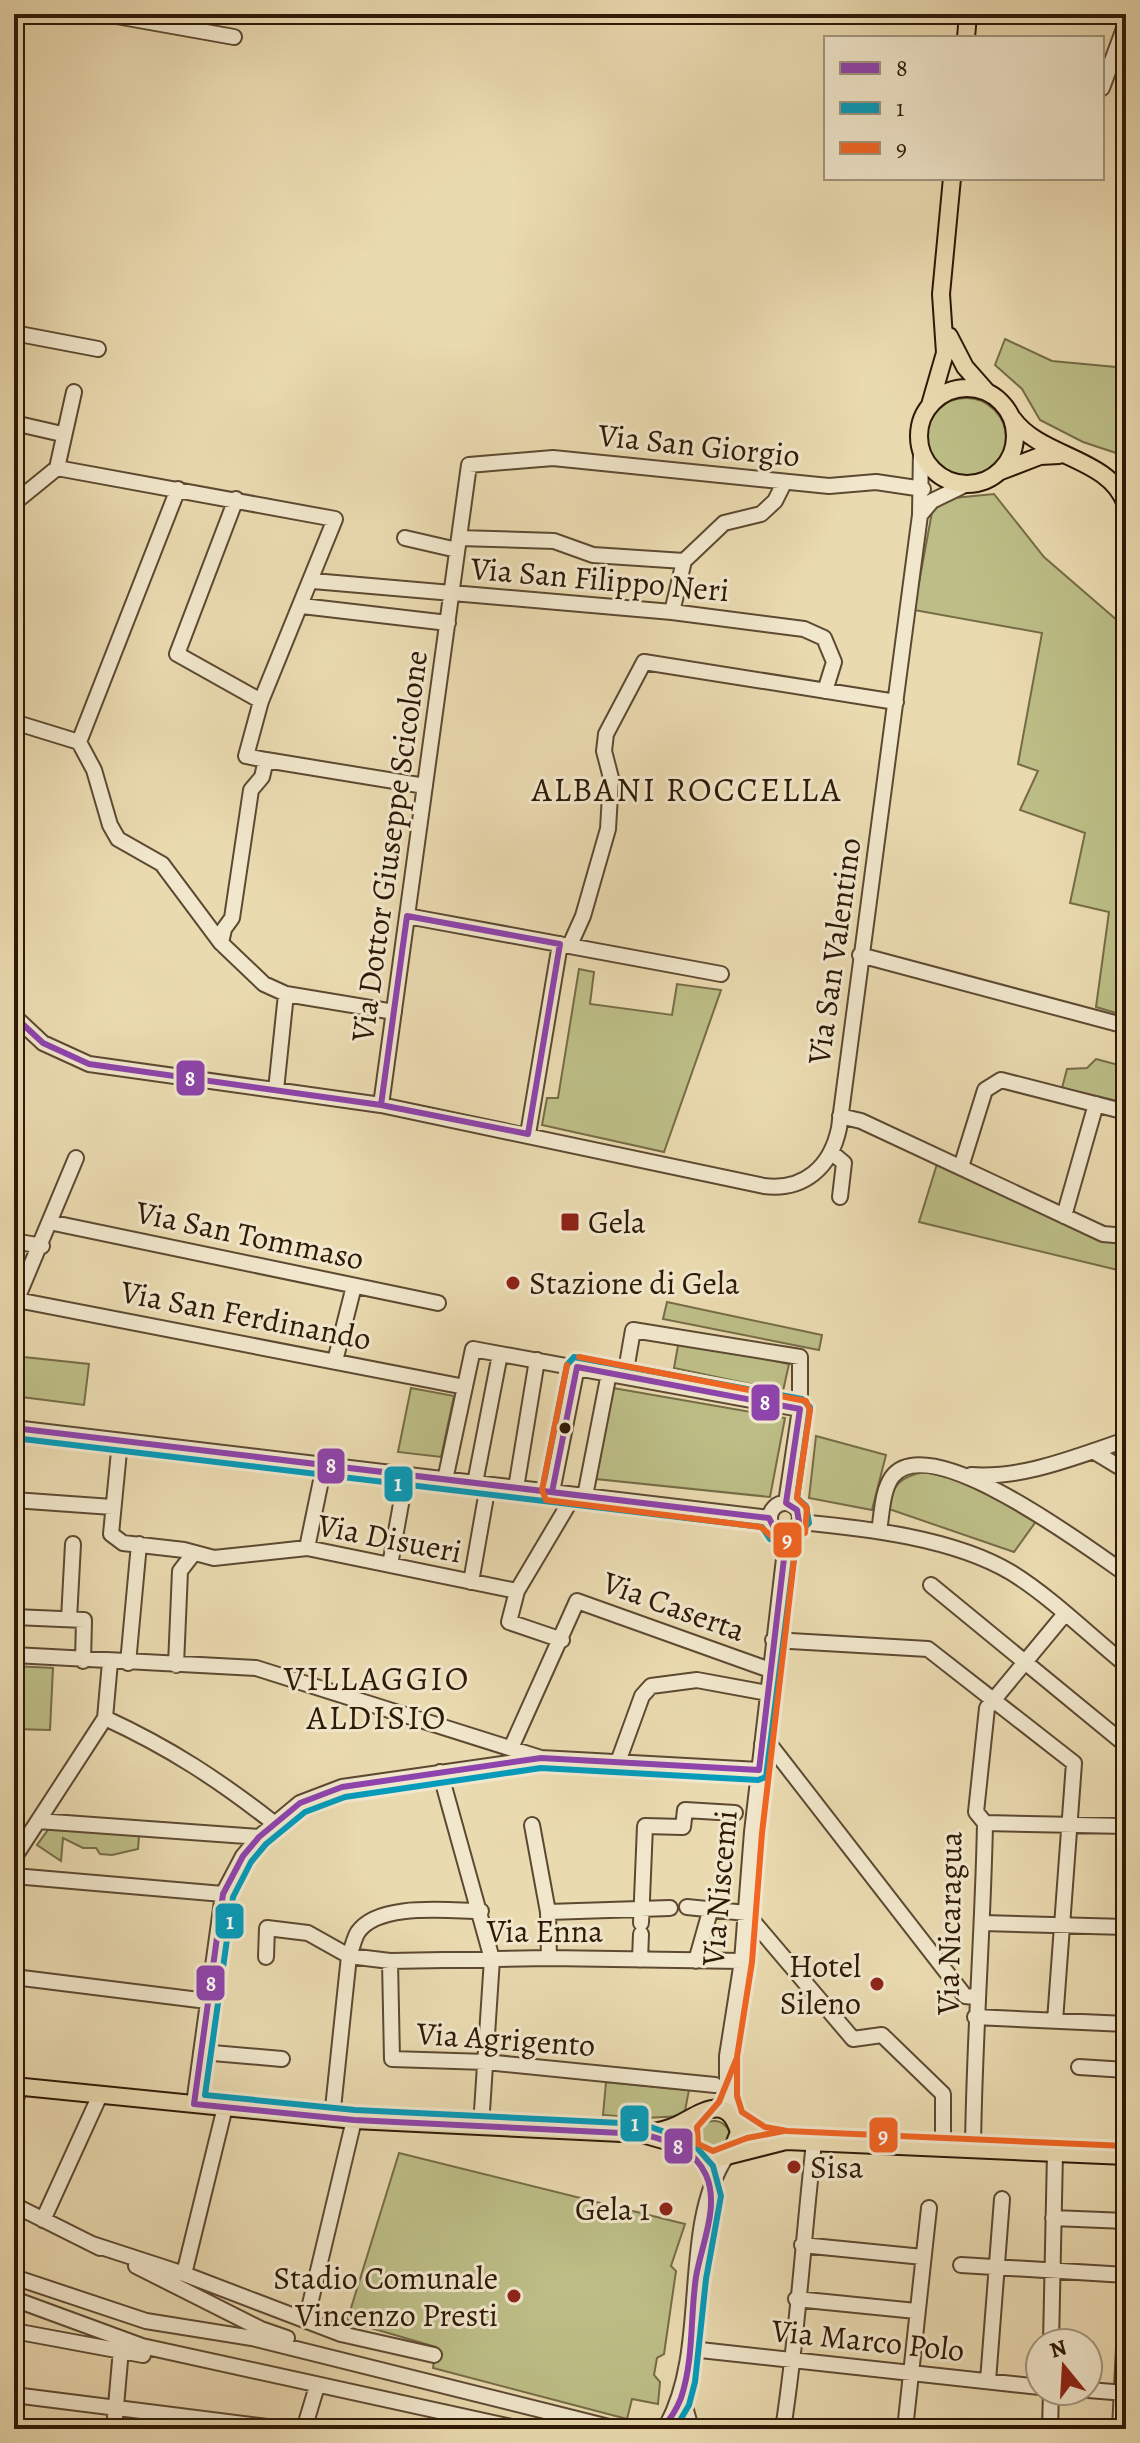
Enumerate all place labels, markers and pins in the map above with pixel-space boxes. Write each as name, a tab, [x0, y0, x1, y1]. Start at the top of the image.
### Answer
place label: Gela	[588, 1200, 646, 1244]
marker: Gela	[559, 1211, 581, 1233]
place label: Stazione di Gela	[529, 1261, 740, 1305]
marker: Stazione di Gela	[504, 1274, 522, 1292]
unlabelled marker	[557, 1420, 573, 1436]
place label: Hotel Sileno	[780, 1944, 861, 2025]
marker: Hotel Sileno	[868, 1975, 886, 1993]
place label: Sisa	[810, 2145, 864, 2189]
marker: Sisa	[785, 2158, 803, 2176]
place label: Gela 1	[575, 2187, 650, 2231]
marker: Gela 1	[657, 2200, 675, 2218]
place label: Stadio Comunale Vincenzo Presti	[273, 2256, 498, 2337]
marker: Stadio Comunale Vincenzo Presti	[505, 2287, 523, 2305]

